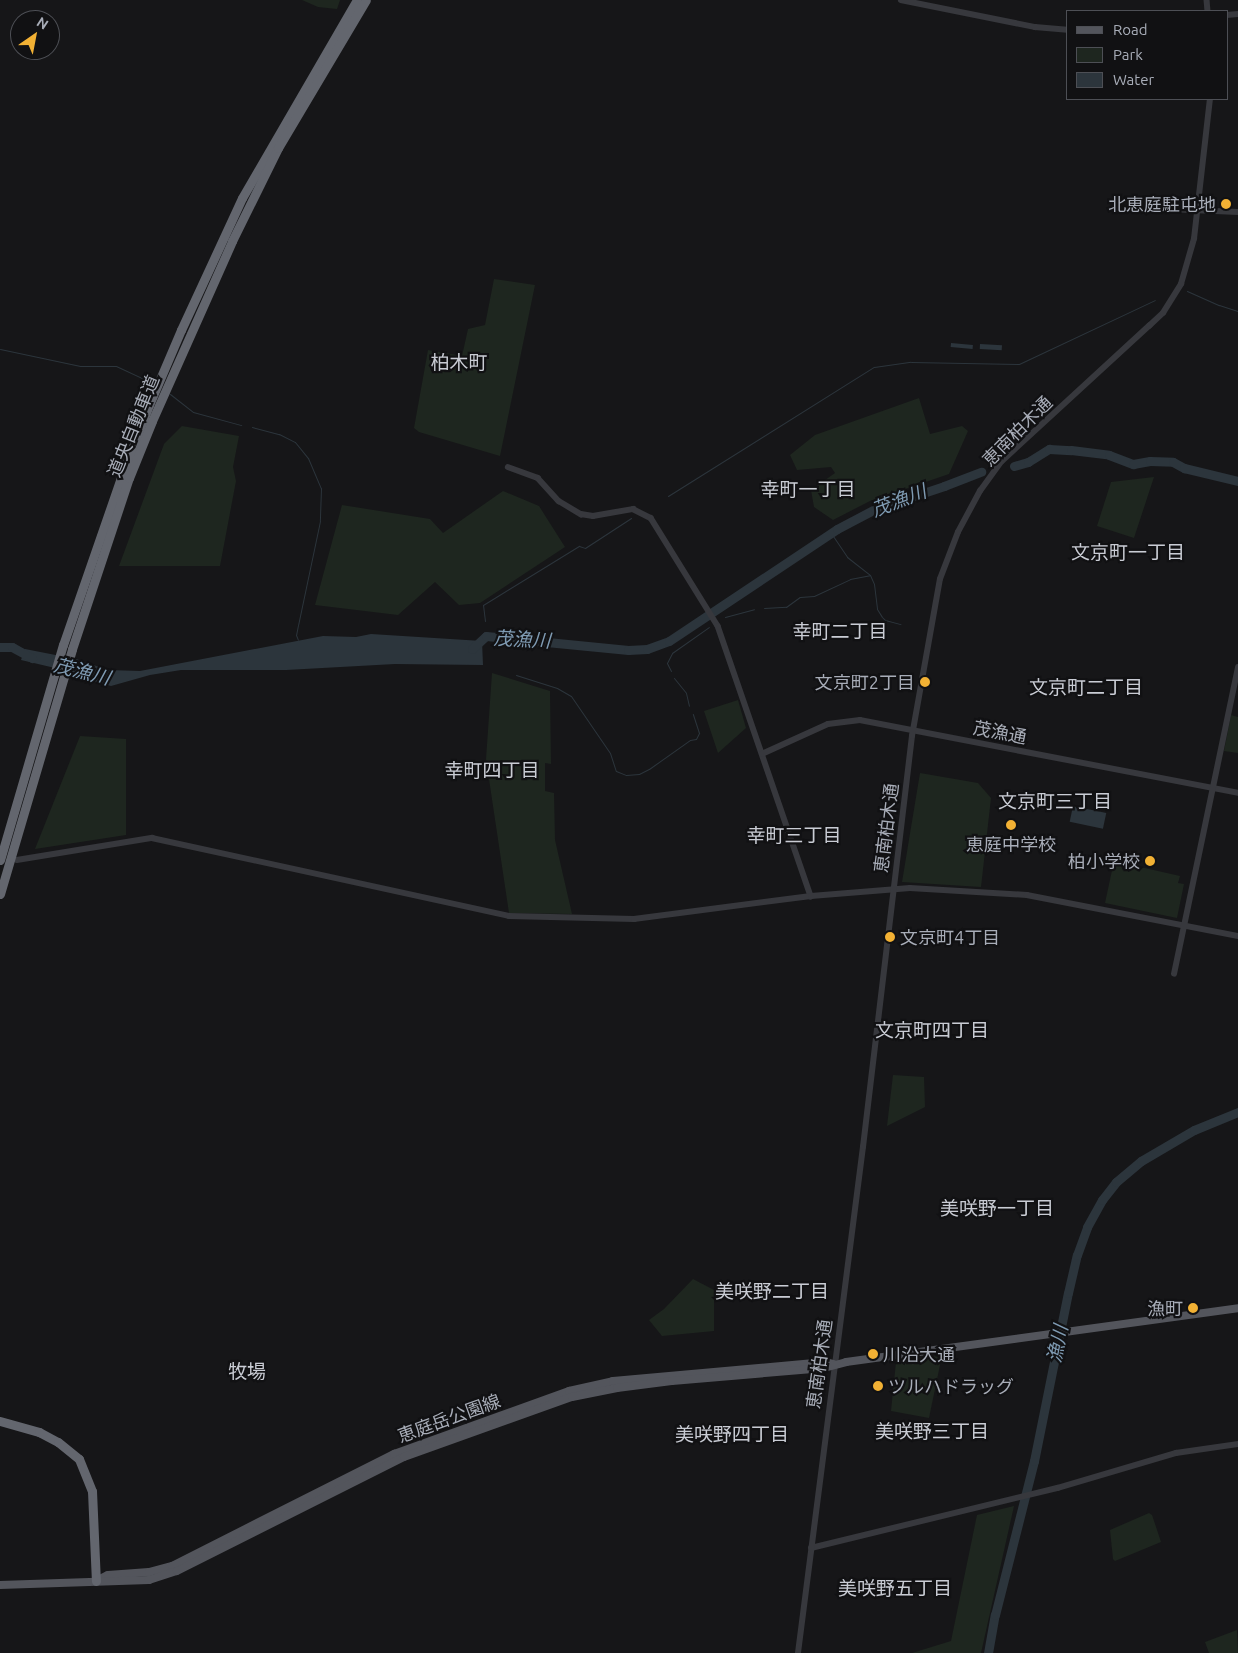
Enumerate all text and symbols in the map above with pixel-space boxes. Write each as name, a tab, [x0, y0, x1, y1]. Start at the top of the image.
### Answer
north arrow	[10, 10, 60, 60]
legend	[1066, 10, 1228, 100]
text: N	[34, 14, 51, 33]
text: Road	[1113, 21, 1148, 38]
text: Park	[1113, 46, 1143, 63]
text: Water	[1113, 71, 1154, 88]
place label: 北恵庭駐屯地	[1108, 193, 1216, 215]
marker: 北恵庭駐屯地	[1220, 198, 1232, 210]
district label: 柏木町	[431, 352, 487, 374]
street label: 道央自動車道	[103, 372, 163, 480]
street label: 恵南柏木通	[978, 392, 1056, 470]
district label: 幸町一丁目	[761, 479, 855, 501]
water label: 茂漁川	[868, 480, 930, 522]
district label: 文京町一丁目	[1071, 542, 1185, 564]
district label: 幸町二丁目	[793, 621, 887, 643]
water label: 茂漁川	[493, 627, 551, 653]
water label: 茂漁川	[52, 654, 112, 690]
place label: 文京町2丁目	[815, 671, 915, 693]
marker: 文京町2丁目	[919, 676, 931, 688]
district label: 文京町二丁目	[1029, 677, 1143, 699]
street label: 茂漁通	[971, 716, 1029, 748]
district label: 幸町四丁目	[445, 760, 539, 782]
street label: 恵南柏木通	[870, 782, 902, 874]
district label: 文京町三丁目	[998, 791, 1112, 813]
marker: 恵庭中学校	[1005, 819, 1017, 831]
district label: 幸町三丁目	[747, 825, 841, 847]
place label: 恵庭中学校	[966, 833, 1056, 855]
place label: 柏小学校	[1068, 850, 1140, 872]
marker: 柏小学校	[1144, 855, 1156, 867]
place label: 文京町4丁目	[900, 926, 1000, 948]
marker: 文京町4丁目	[884, 931, 896, 943]
district label: 文京町四丁目	[875, 1020, 989, 1042]
district label: 美咲野一丁目	[940, 1198, 1054, 1220]
district label: 美咲野二丁目	[715, 1281, 829, 1303]
place label: 漁町	[1147, 1297, 1183, 1319]
marker: 漁町	[1187, 1302, 1199, 1314]
street label: 恵南柏木通	[802, 1318, 836, 1410]
water label: 漁川	[1043, 1323, 1073, 1365]
place label: 川沿大通	[883, 1343, 955, 1365]
marker: 川沿大通	[867, 1348, 879, 1360]
district label: 牧場	[228, 1361, 266, 1383]
place label: ツルハドラッグ	[888, 1375, 1014, 1397]
marker: ツルハドラッグ	[872, 1380, 884, 1392]
street label: 恵庭岳公園線	[395, 1389, 503, 1447]
district label: 美咲野三丁目	[875, 1421, 989, 1443]
district label: 美咲野四丁目	[675, 1424, 789, 1446]
district label: 美咲野五丁目	[838, 1578, 952, 1600]

